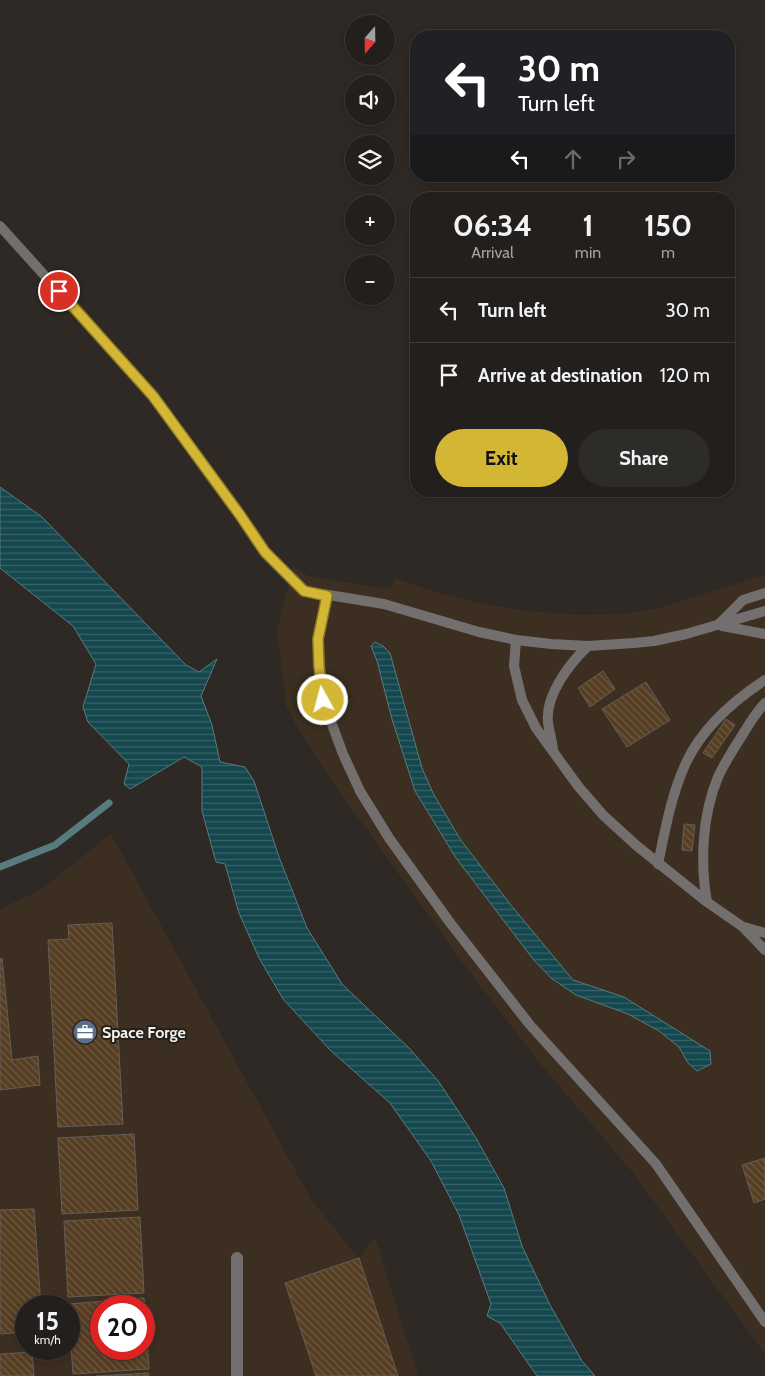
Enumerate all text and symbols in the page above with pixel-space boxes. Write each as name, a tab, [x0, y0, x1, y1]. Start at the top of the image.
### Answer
north arrow	[345, 15, 395, 65]
map controls	[345, 15, 395, 305]
text: 30 m	[518, 47, 600, 90]
icon: left	[435, 50, 500, 115]
button: sound	[345, 75, 395, 125]
text: Turn left	[518, 90, 595, 117]
button: layers	[345, 135, 395, 185]
icon: left	[506, 145, 534, 173]
icon: ahead	[559, 145, 587, 173]
icon: right	[612, 145, 640, 173]
button: +	[345, 195, 395, 245]
text: 06:34	[453, 207, 532, 244]
text: 1	[583, 207, 594, 244]
text: 150	[644, 207, 692, 244]
text: Arrival	[471, 243, 514, 262]
text: min	[575, 243, 601, 262]
text: m	[661, 243, 675, 262]
button: −	[345, 255, 395, 305]
pin	[38, 270, 80, 312]
icon: arrive	[45, 277, 73, 305]
icon: left	[435, 296, 463, 324]
text: Turn left	[478, 299, 546, 322]
text: 30 m	[666, 299, 710, 322]
icon: arrive	[435, 361, 463, 389]
text: Arrive at destination	[478, 364, 642, 387]
text: 120 m	[660, 364, 710, 387]
button: Exit	[435, 429, 568, 487]
button: Share	[578, 429, 710, 487]
position arrow	[296, 673, 348, 725]
office icon: Space Forge	[72, 1019, 98, 1045]
place label: Space Forge	[102, 1023, 186, 1042]
speed limit sign: 20	[90, 1295, 155, 1360]
text: 15	[36, 1306, 59, 1336]
text: km/h	[34, 1332, 61, 1347]

